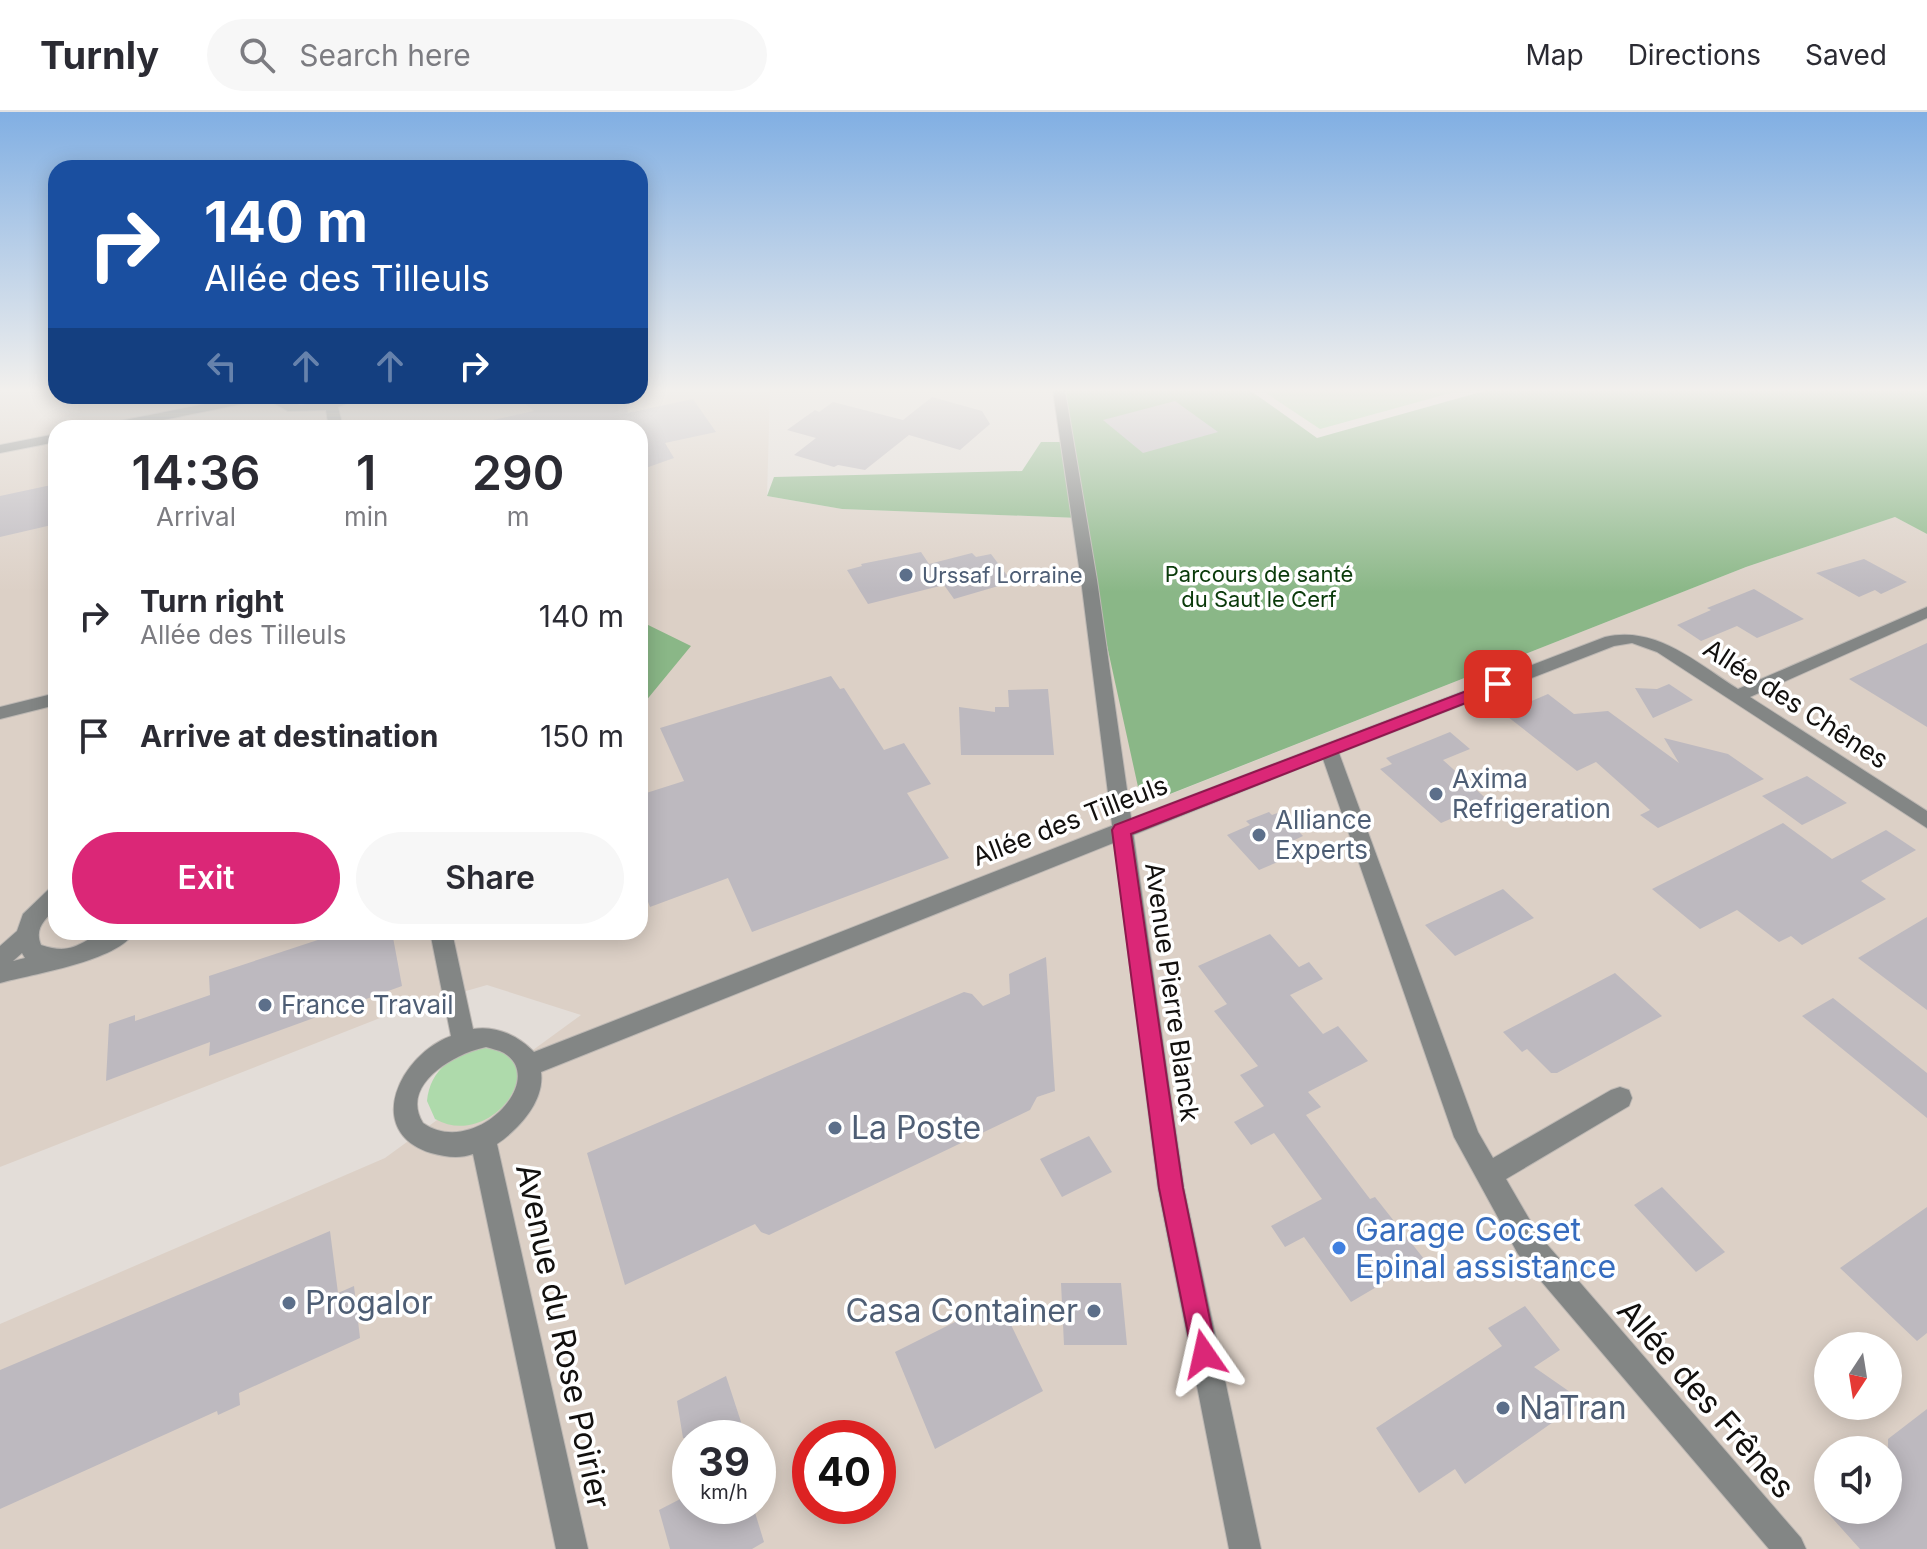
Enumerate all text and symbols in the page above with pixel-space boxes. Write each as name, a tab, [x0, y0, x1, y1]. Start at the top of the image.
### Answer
search box	[207, 19, 767, 91]
text: Turnly	[40, 32, 159, 78]
icon: search	[235, 33, 279, 77]
text: Search here	[299, 37, 471, 73]
text: Map	[1525, 38, 1584, 72]
text: Directions	[1628, 38, 1761, 72]
text: Saved	[1805, 38, 1887, 72]
text: 140 m	[204, 188, 368, 256]
icon: right	[72, 192, 176, 296]
text: Allée des Tilleuls	[204, 256, 490, 300]
icon: left	[200, 344, 244, 388]
icon: ahead	[284, 344, 328, 388]
icon: ahead	[368, 344, 412, 388]
icon: right	[452, 344, 496, 388]
text: 14:36	[132, 443, 260, 502]
text: 1	[356, 443, 376, 502]
text: 290	[472, 443, 564, 502]
text: Arrival	[156, 501, 236, 532]
text: min	[344, 501, 388, 532]
text: m	[507, 501, 530, 532]
park label: Parcours de santé du Saut le Cerf	[1165, 561, 1353, 612]
place label: Urssaf Lorraine	[922, 562, 1083, 588]
marker: Urssaf Lorraine	[897, 566, 915, 584]
text: Turn right	[140, 583, 284, 619]
icon: right	[72, 594, 116, 638]
text: 140 m	[539, 598, 624, 634]
text: Allée des Tilleuls	[140, 619, 347, 650]
street label: Allée des Chênes	[1698, 632, 1894, 775]
pin	[1464, 650, 1532, 718]
icon: arrive	[1476, 662, 1520, 706]
icon: arrive	[72, 714, 116, 758]
text: Arrive at destination	[140, 718, 438, 754]
text: 150 m	[540, 718, 624, 754]
place label: Axima Refrigeration	[1452, 763, 1611, 824]
street label: Allée des Tilleuls	[968, 769, 1172, 872]
marker: Axima Refrigeration	[1427, 785, 1445, 803]
place label: Alliance Experts	[1275, 804, 1372, 865]
marker: Alliance Experts	[1250, 826, 1268, 844]
button: Exit	[72, 832, 340, 924]
button: Share	[356, 832, 624, 924]
street label: Avenue Pierre Blanck	[1139, 860, 1206, 1123]
place label: France Travail	[281, 989, 454, 1020]
marker: France Travail	[256, 996, 274, 1014]
place label: La Poste	[851, 1108, 981, 1147]
marker: La Poste	[826, 1119, 844, 1137]
street label: Avenue du Rose Poirier	[508, 1160, 619, 1512]
place label: Garage Cocset Epinal assistance	[1355, 1210, 1616, 1286]
marker: Garage Cocset Epinal assistance	[1330, 1239, 1348, 1257]
place label: Progalor	[305, 1283, 433, 1322]
place label: Casa Container	[845, 1291, 1078, 1330]
street label: Allée des Frênes	[1609, 1291, 1803, 1506]
marker: Progalor	[280, 1294, 298, 1312]
marker: Casa Container	[1085, 1302, 1103, 1320]
position arrow	[1162, 1312, 1246, 1396]
north arrow	[1814, 1332, 1902, 1420]
map controls	[1814, 1332, 1902, 1524]
place label: NaTran	[1519, 1388, 1627, 1427]
marker: NaTran	[1494, 1399, 1512, 1417]
speed limit sign: 40	[792, 1420, 896, 1524]
button: sound	[1814, 1436, 1902, 1524]
text: 39	[698, 1437, 750, 1486]
text: km/h	[700, 1480, 748, 1504]

